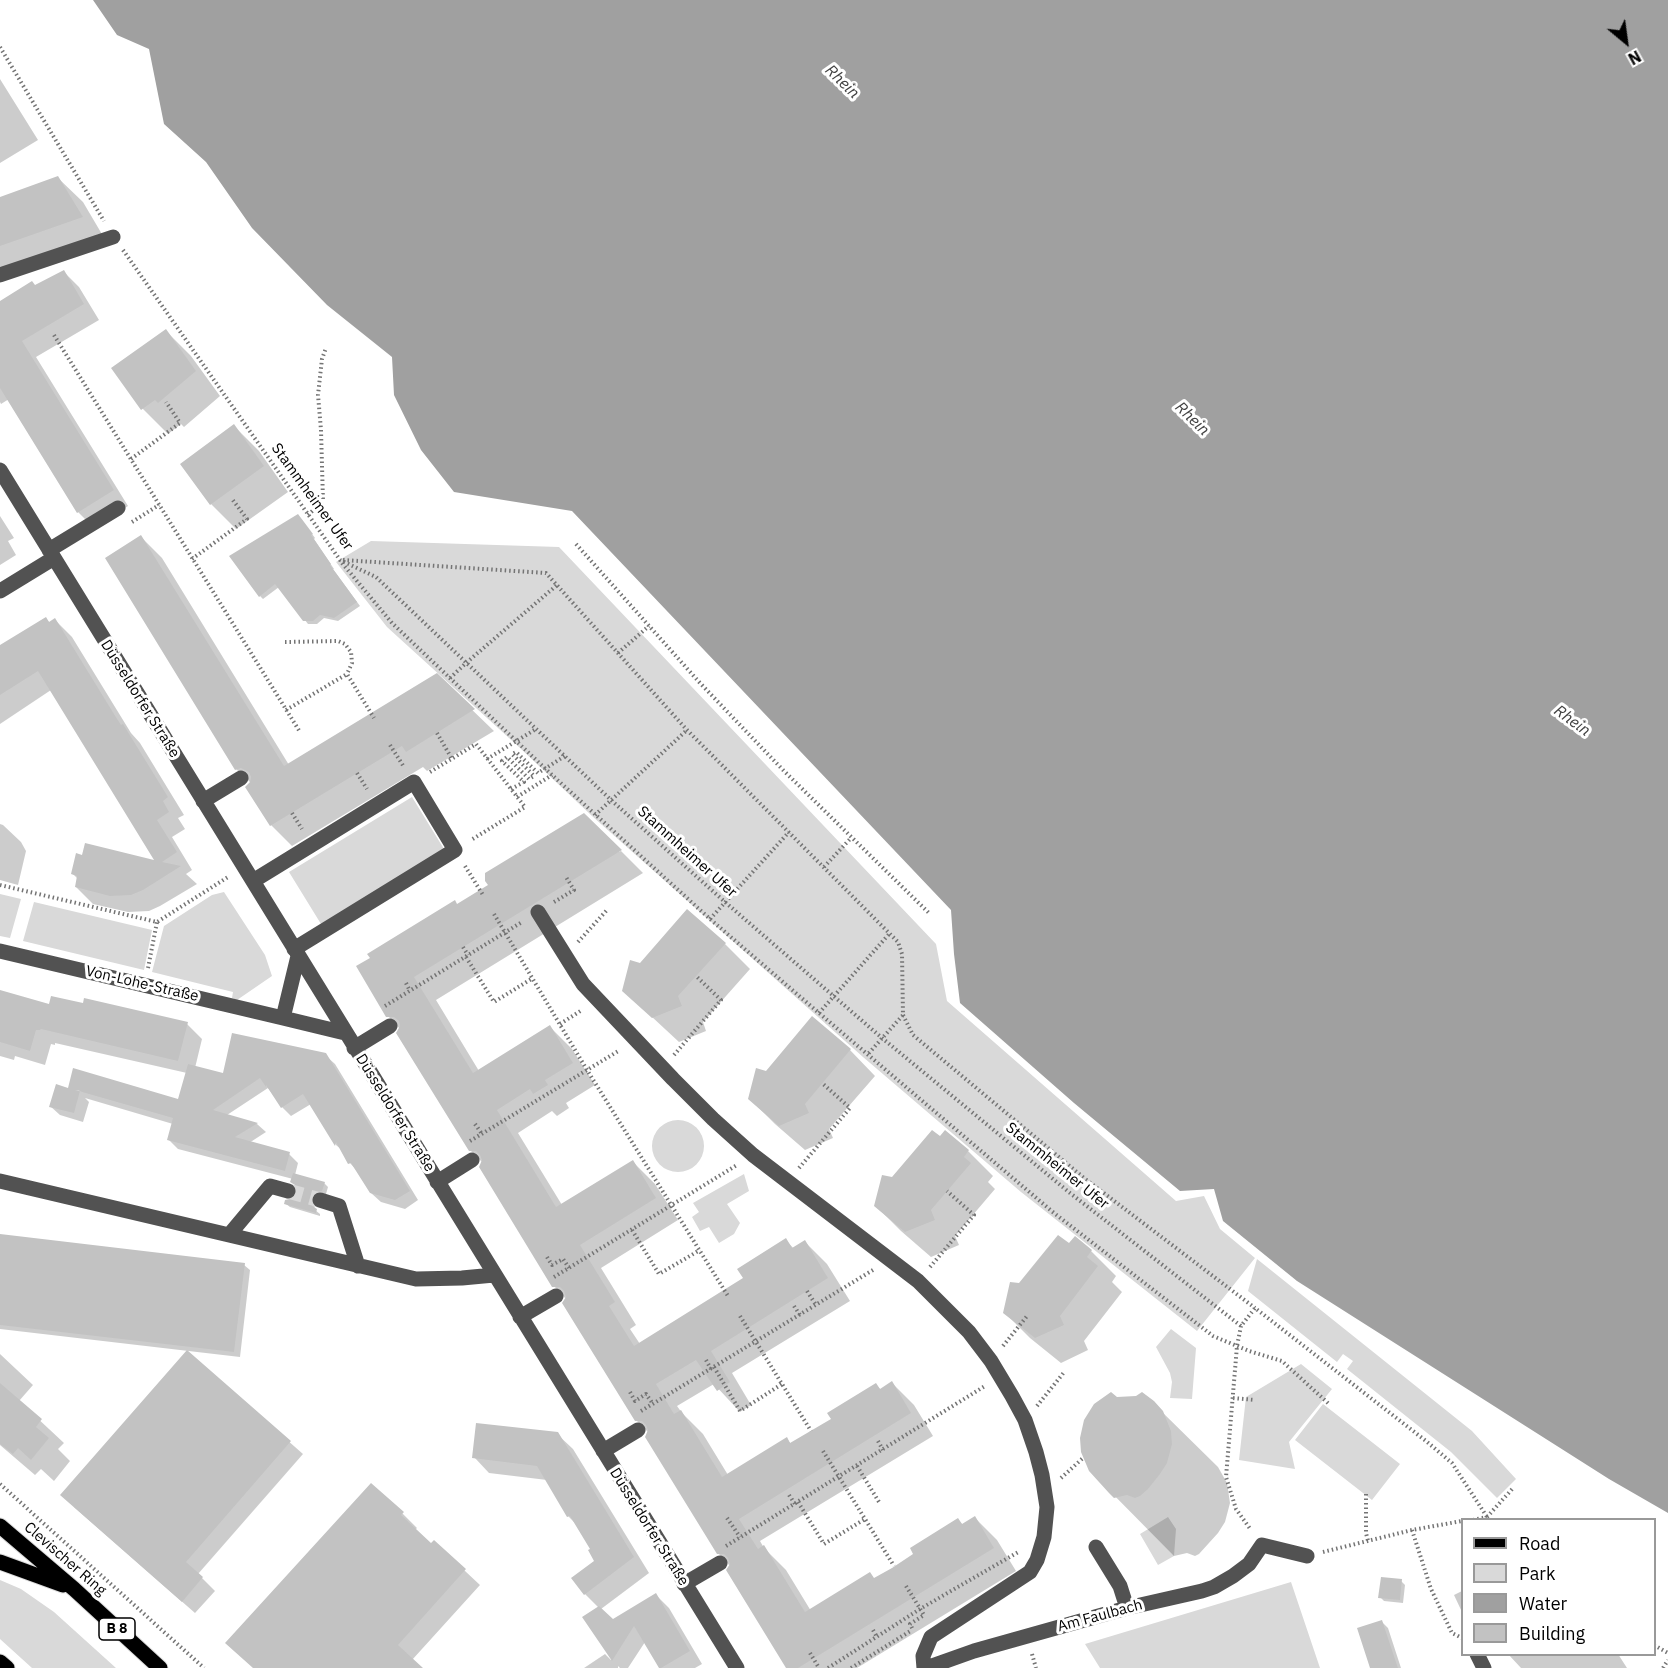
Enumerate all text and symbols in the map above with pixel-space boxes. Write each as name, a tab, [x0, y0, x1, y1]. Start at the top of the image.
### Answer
north arrow	[1596, 12, 1656, 72]
text: N	[1625, 46, 1645, 69]
water label: Rhein	[821, 61, 863, 103]
water label: Rhein	[1171, 398, 1213, 440]
street label: Stammheimer Ufer	[267, 440, 357, 554]
street label: Düsseldorfer Straße	[96, 637, 184, 761]
water label: Rhein	[1550, 701, 1594, 741]
street label: Stammheimer Ufer	[634, 803, 740, 901]
street label: Von-Lohe-Straße	[84, 962, 200, 1006]
street label: Düsseldorfer Straße	[351, 1051, 439, 1175]
street label: Stammheimer Ufer	[1002, 1119, 1112, 1213]
street label: Düsseldorfer Straße	[605, 1465, 693, 1589]
street label: Clevischer Ring	[20, 1518, 110, 1600]
legend	[1461, 1518, 1656, 1656]
text: Road	[1519, 1532, 1560, 1555]
text: Park	[1519, 1562, 1555, 1585]
text: Water	[1519, 1592, 1567, 1615]
street label: Am Faulbach	[1055, 1596, 1145, 1636]
road number: B 8	[99, 1618, 135, 1640]
text: Building	[1519, 1622, 1585, 1645]

